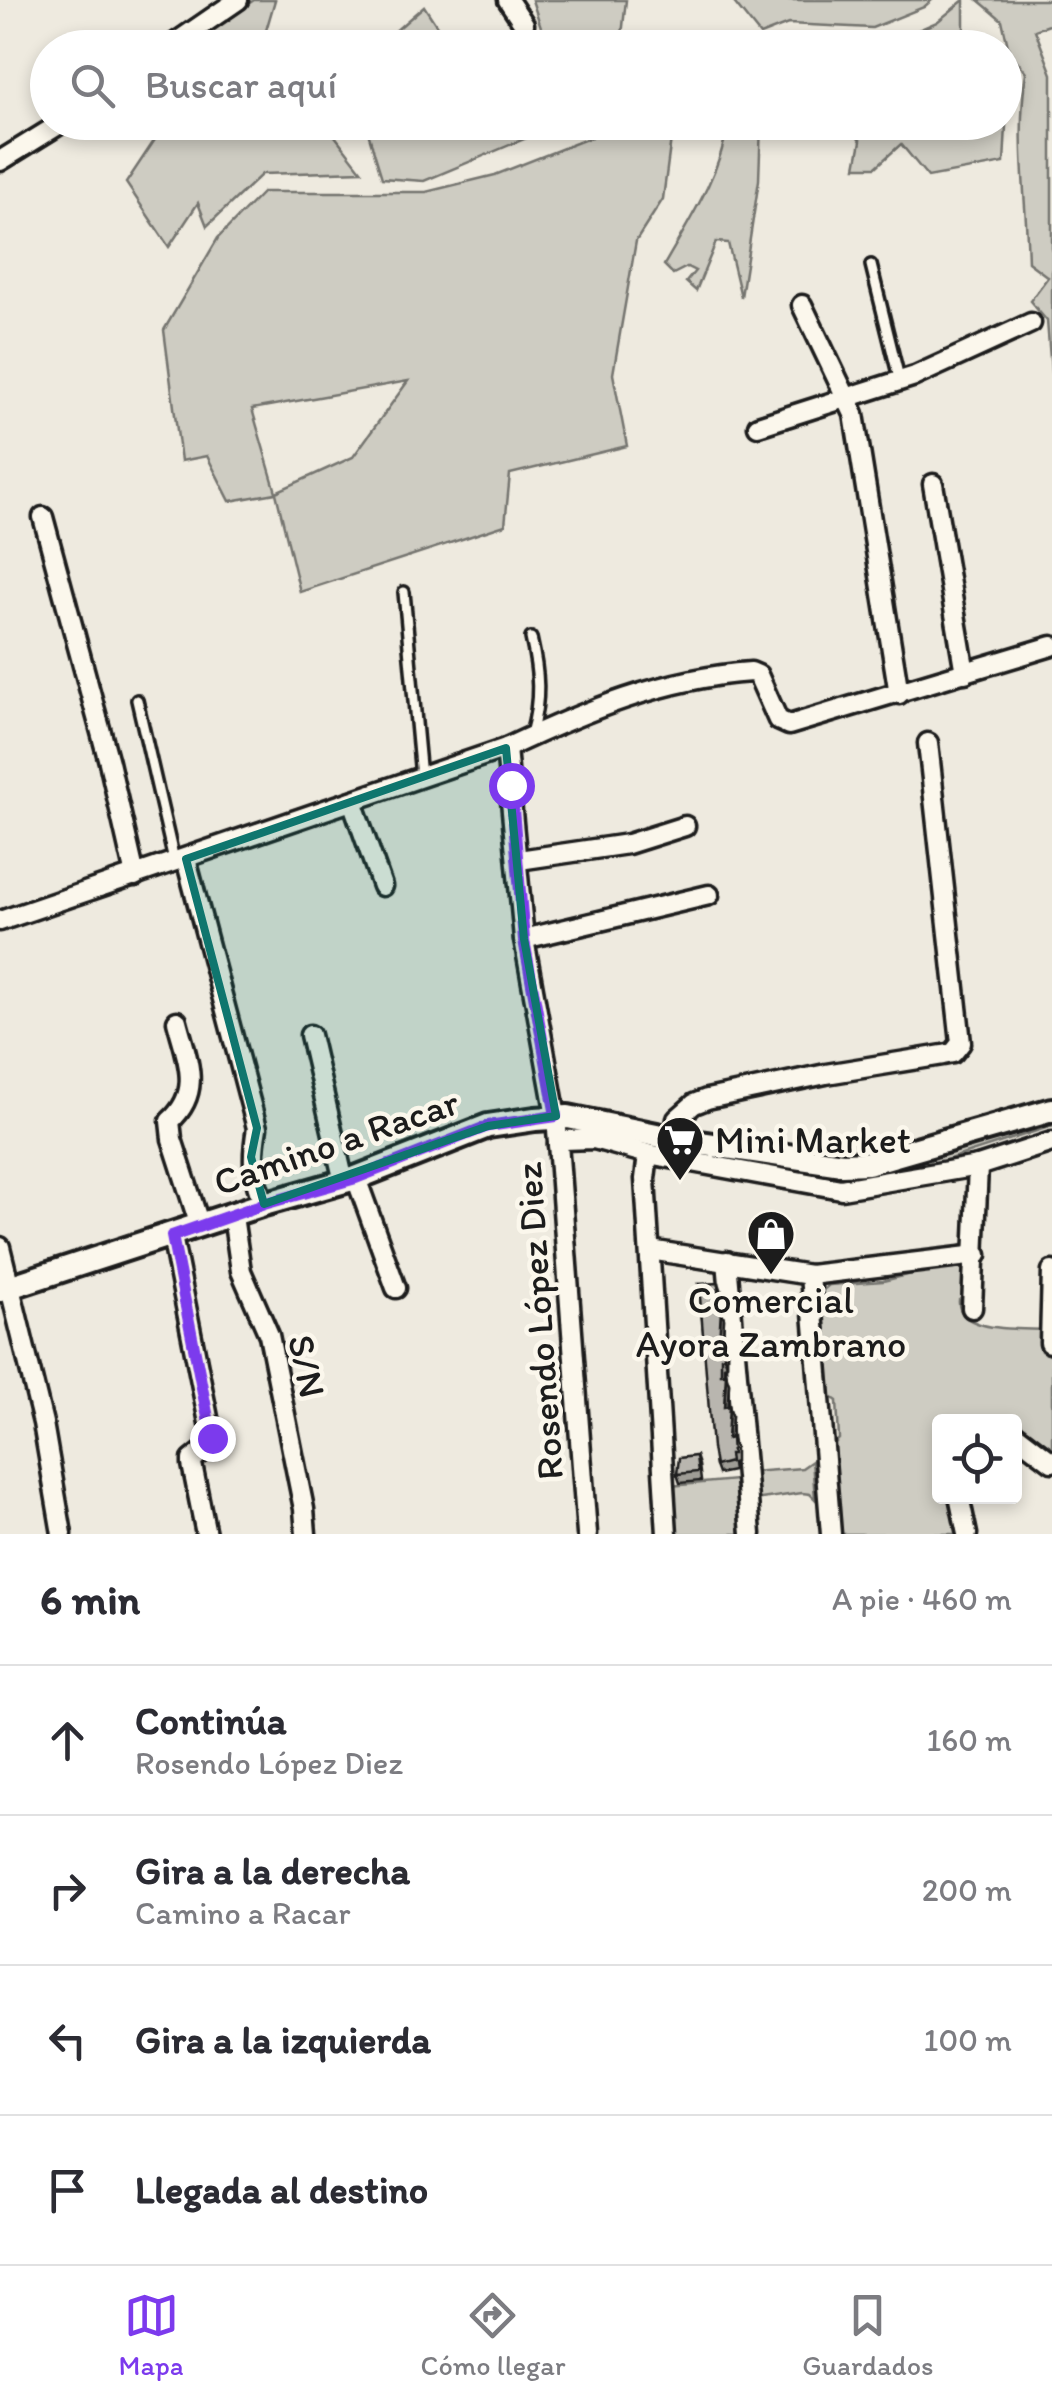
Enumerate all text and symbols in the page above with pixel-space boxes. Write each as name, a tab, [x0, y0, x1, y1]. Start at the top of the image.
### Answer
search box	[30, 30, 1022, 140]
icon: search	[65, 58, 120, 113]
text: Buscar aquí	[145, 62, 337, 108]
route start	[489, 763, 535, 809]
street label: Camino a Racar	[208, 1078, 465, 1205]
supermarket icon: Mini Market	[654, 1114, 706, 1182]
place label: Mini Market	[715, 1117, 911, 1163]
street label: Rosendo López Diez	[505, 1160, 573, 1481]
shop icon: Comercial Ayora Zambrano	[745, 1208, 797, 1276]
place label: Comercial Ayora Zambrano	[636, 1277, 906, 1367]
street label: S/N	[278, 1330, 336, 1402]
map controls	[932, 1414, 1022, 1504]
button: locate	[932, 1414, 1022, 1504]
route end	[190, 1416, 236, 1462]
text: 6 min	[40, 1574, 140, 1625]
text: A pie · 460 m	[832, 1580, 1012, 1618]
text: Continúa	[135, 1698, 287, 1744]
icon: ahead	[40, 1713, 95, 1768]
text: 160 m	[926, 1721, 1012, 1759]
text: Rosendo López Diez	[135, 1744, 403, 1782]
text: Gira a la derecha	[135, 1848, 410, 1894]
icon: right	[40, 1863, 95, 1918]
text: 200 m	[922, 1871, 1012, 1909]
text: Camino a Racar	[135, 1894, 351, 1932]
icon: left	[40, 2013, 95, 2068]
text: Gira a la izquierda	[135, 2017, 431, 2063]
text: 100 m	[924, 2021, 1012, 2059]
icon: arrive	[40, 2163, 95, 2218]
text: Llegada al destino	[135, 2167, 428, 2213]
tab: Mapa	[118, 2288, 184, 2382]
tab: Cómo llegar	[420, 2288, 565, 2382]
tab: Guardados	[802, 2288, 934, 2382]

